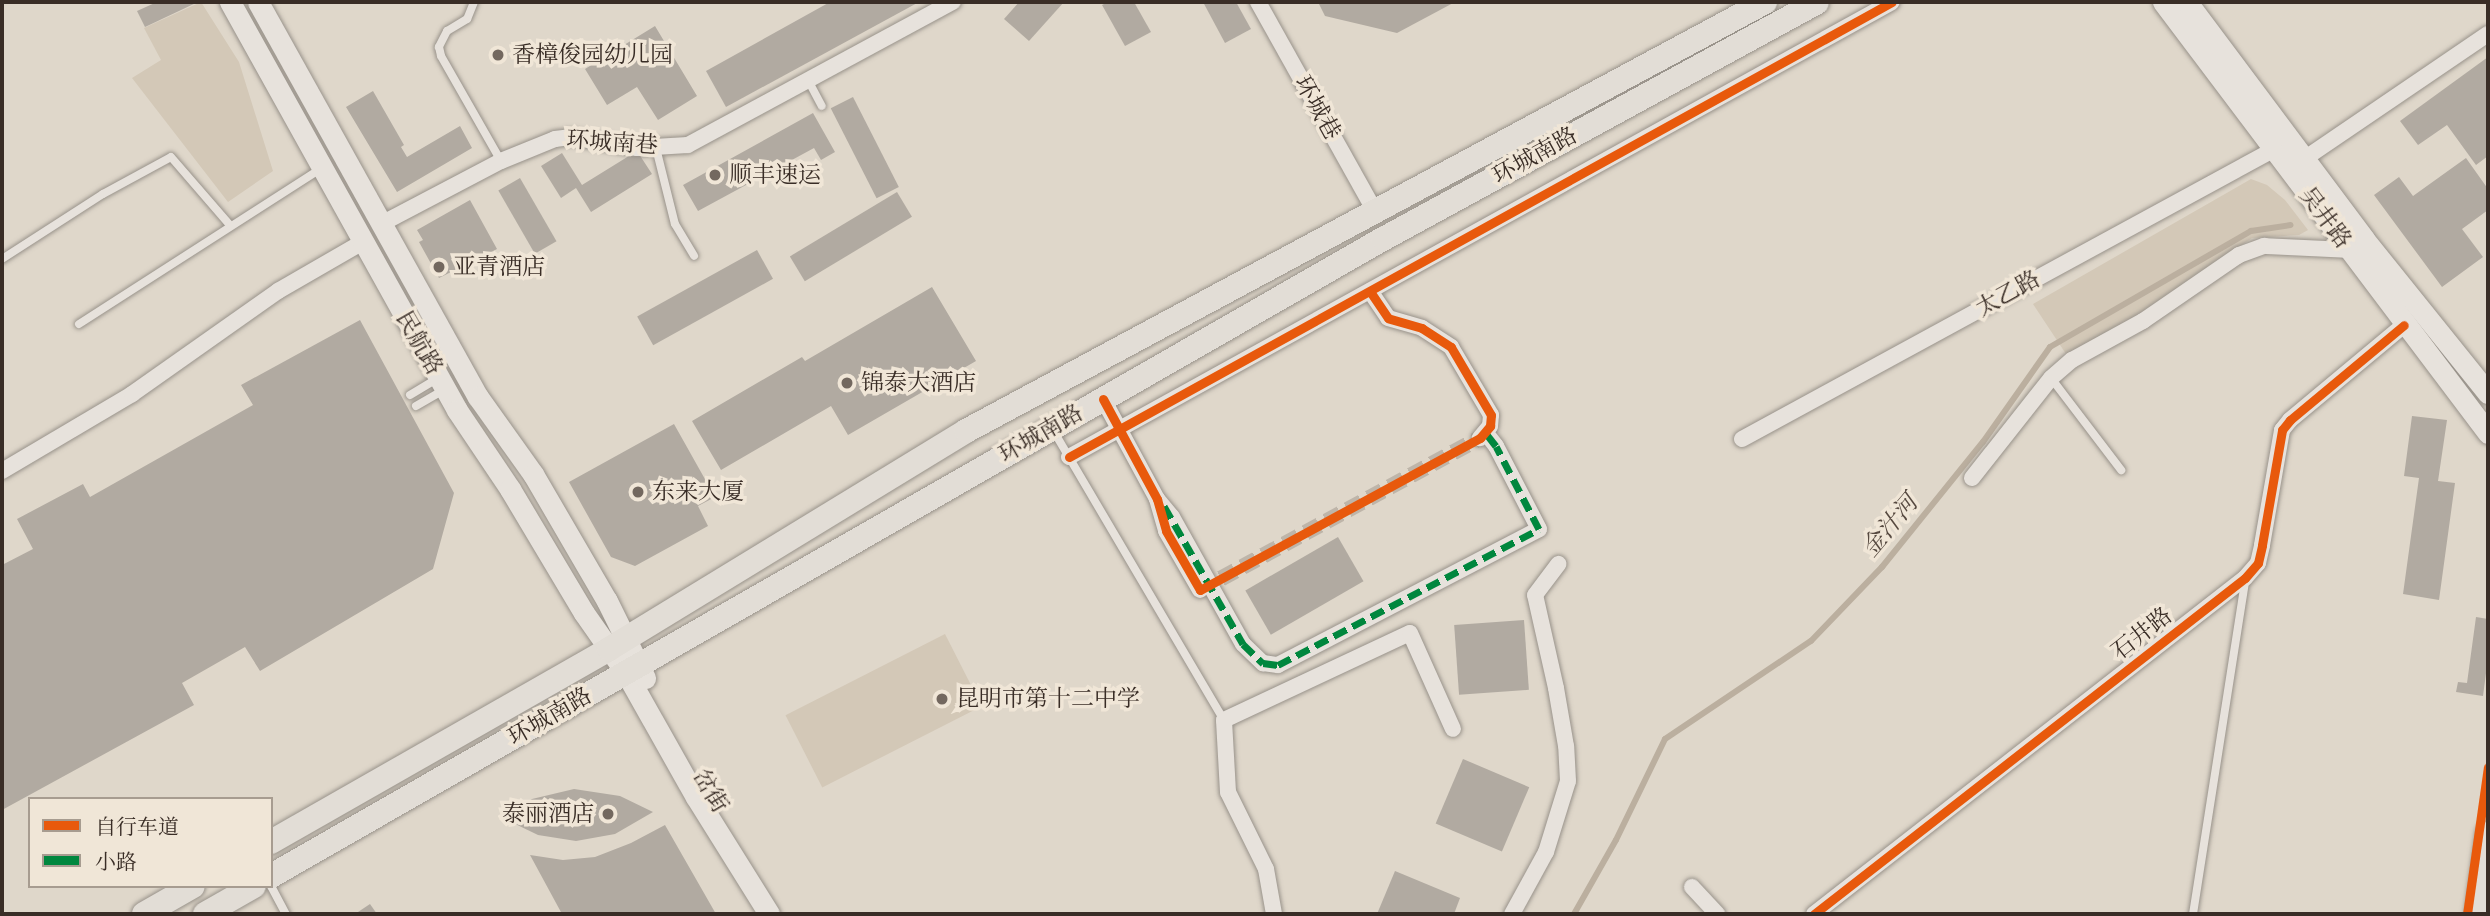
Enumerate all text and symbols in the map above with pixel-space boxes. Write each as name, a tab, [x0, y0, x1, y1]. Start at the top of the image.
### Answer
place label: 香樟俊园幼儿园	[512, 41, 673, 69]
marker: 香樟俊园幼儿园	[490, 47, 506, 63]
street label: 环城巷	[1288, 71, 1346, 145]
street label: 环城南路	[1488, 122, 1582, 190]
street label: 环城南巷	[565, 126, 659, 160]
place label: 顺丰速运	[729, 161, 821, 189]
marker: 顺丰速运	[707, 167, 723, 183]
street label: 吴井路	[2293, 182, 2357, 254]
place label: 亚青酒店	[453, 253, 545, 281]
marker: 亚青酒店	[431, 259, 447, 275]
street label: 太乙路	[1971, 265, 2045, 323]
street label: 民航路	[390, 306, 448, 380]
place label: 锦泰大酒店	[861, 369, 976, 397]
marker: 锦泰大酒店	[839, 375, 855, 391]
street label: 环城南路	[994, 399, 1088, 469]
place label: 东来大厦	[652, 478, 744, 506]
marker: 东来大厦	[630, 484, 646, 500]
water label: 金汁河	[1856, 489, 1924, 563]
street label: 石井路	[2106, 602, 2178, 666]
street label: 环城南路	[503, 682, 597, 752]
place label: 昆明市第十二中学	[956, 685, 1140, 713]
marker: 昆明市第十二中学	[934, 691, 950, 707]
street label: 岔街	[686, 764, 734, 818]
legend	[28, 797, 273, 888]
place label: 泰丽酒店	[502, 800, 594, 828]
marker: 泰丽酒店	[600, 806, 616, 822]
text: 自行车道	[95, 813, 179, 842]
text: 小路	[95, 848, 137, 877]

